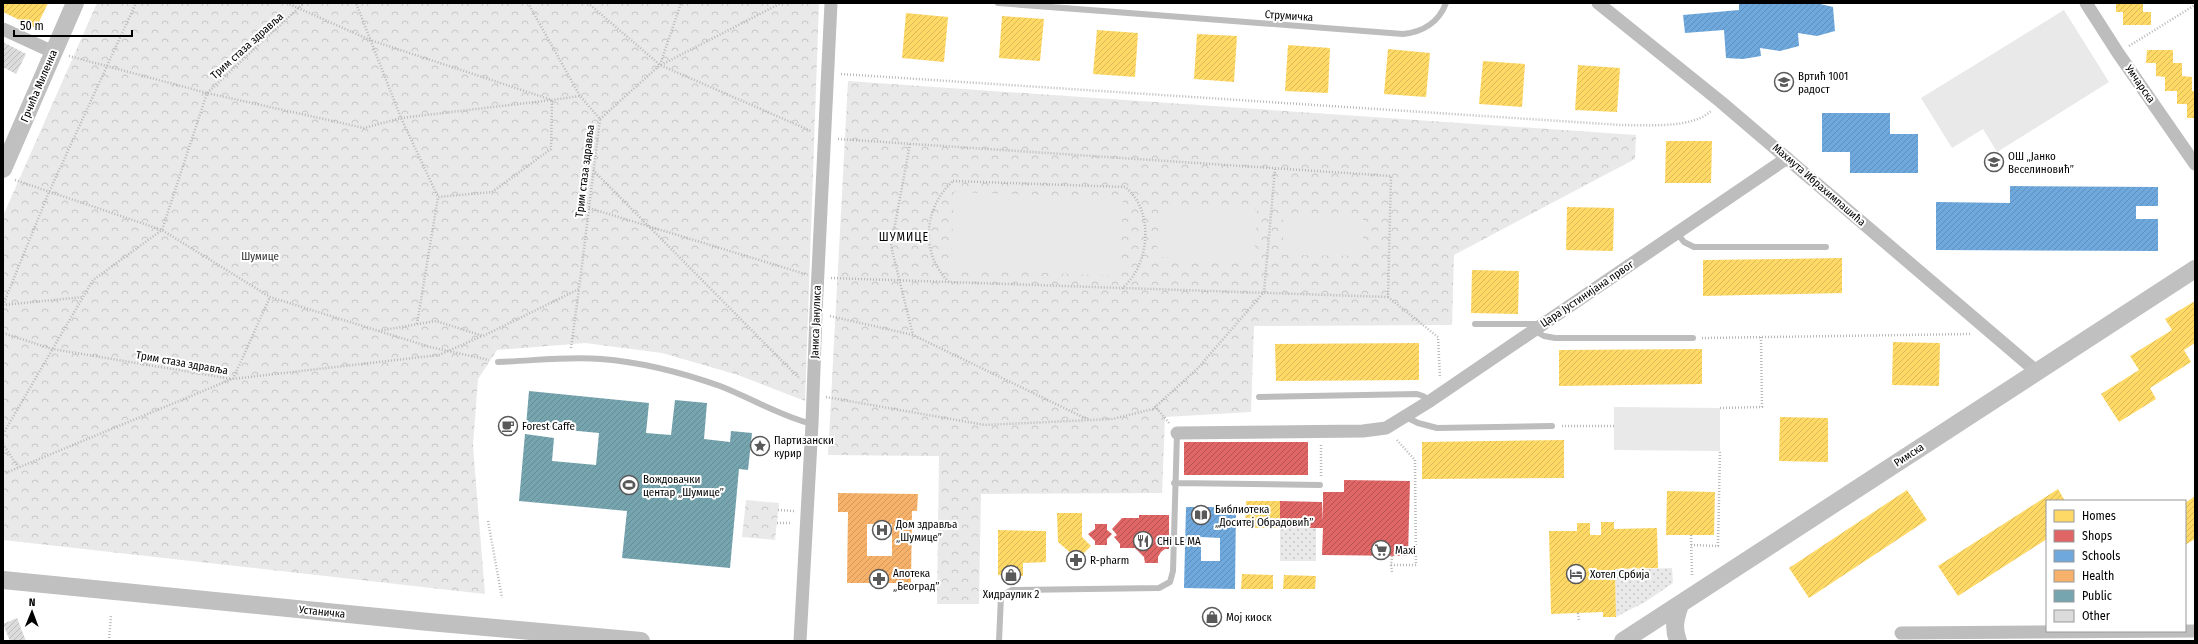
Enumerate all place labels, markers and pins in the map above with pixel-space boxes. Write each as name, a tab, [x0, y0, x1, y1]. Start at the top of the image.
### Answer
place label: Вртић 1001 радост	[1798, 70, 1848, 96]
school or university icon: Вртић 1001 радост	[1773, 71, 1795, 93]
place label: ОШ „Јанко Веселиновић”	[2008, 150, 2074, 176]
school or university icon: ОШ „Јанко Веселиновић”	[1983, 151, 2005, 173]
cafe icon: Forest Caffe	[497, 415, 519, 437]
place label: Forest Caffe	[522, 420, 575, 433]
place label: Партизански курир	[774, 434, 834, 460]
place icon: Партизански курир	[749, 435, 771, 457]
place label: Вождовачки центар „Шумице”	[643, 473, 724, 499]
sports icon: Вождовачки центар „Шумице”	[618, 474, 640, 496]
place label: Библиотека „Доситеј Обрадовић”	[1215, 503, 1313, 529]
library icon: Библиотека „Доситеј Обрадовић”	[1190, 504, 1212, 526]
place label: Дом здравља „Шумице”	[895, 518, 957, 544]
hospital icon: Дом здравља „Шумице”	[871, 519, 893, 541]
restaurant icon: CHi LE MA	[1132, 530, 1154, 552]
place label: CHi LE MA	[1157, 535, 1201, 548]
supermarket icon: Maxi	[1370, 539, 1392, 561]
place label: Maxi	[1395, 544, 1416, 557]
pharmacy icon: R-pharm	[1065, 549, 1087, 571]
place label: R-pharm	[1090, 554, 1129, 567]
hotel icon: Хотел Србија	[1565, 563, 1587, 585]
shop icon: Хидраулик 2	[1000, 564, 1022, 586]
place label: Апотека „Београд”	[893, 567, 939, 593]
pharmacy icon: Апотека „Београд”	[868, 568, 890, 590]
place label: Хотел Србија	[1590, 568, 1650, 581]
place label: Хидраулик 2	[983, 588, 1040, 601]
shop icon: Мој киоск	[1201, 606, 1223, 628]
place label: Мој киоск	[1226, 611, 1273, 624]

